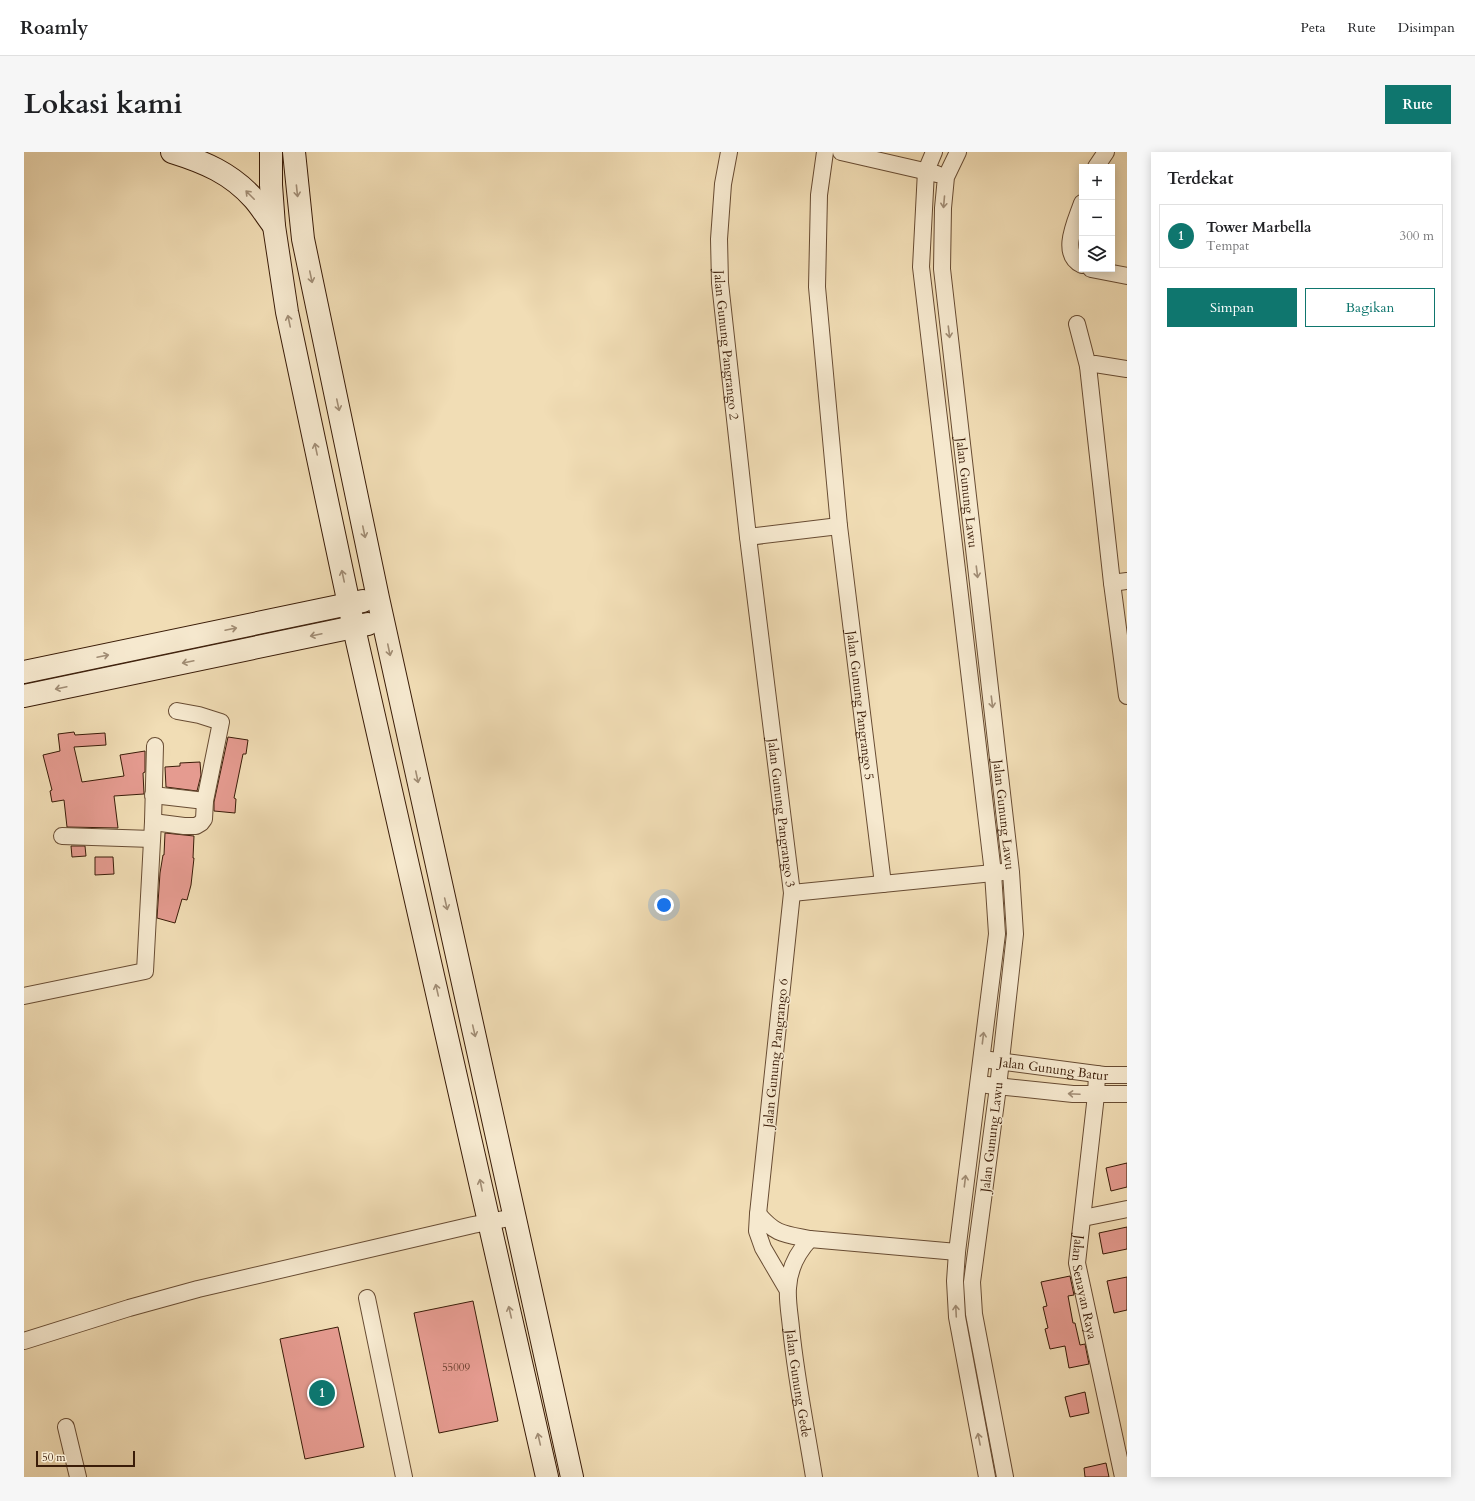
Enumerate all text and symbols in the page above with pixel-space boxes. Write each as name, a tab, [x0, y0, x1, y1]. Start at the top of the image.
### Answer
text: Roamly	[20, 15, 88, 41]
text: Peta	[1300, 18, 1326, 37]
text: Rute	[1348, 18, 1376, 37]
text: Disimpan	[1398, 18, 1455, 37]
text: Lokasi kami	[24, 85, 182, 123]
button: Rute	[1385, 85, 1451, 124]
map controls	[1079, 164, 1115, 272]
button: +	[1079, 164, 1115, 200]
text: Terdekat	[1167, 167, 1233, 190]
one-way arrow	[294, 184, 301, 197]
one-way arrow	[245, 190, 255, 200]
one-way arrow	[940, 195, 947, 208]
button: −	[1079, 200, 1115, 236]
text: Tower Marbella	[1206, 217, 1312, 237]
text: 1	[1178, 227, 1184, 245]
text: 300 m	[1400, 227, 1434, 245]
button: layers	[1079, 236, 1115, 272]
text: Tempat	[1206, 237, 1249, 255]
street label: Jalan Gunung Pangrango 2	[710, 268, 743, 421]
one-way arrow	[308, 271, 316, 284]
button: Simpan	[1167, 288, 1297, 327]
button: Bagikan	[1305, 288, 1435, 327]
one-way arrow	[284, 315, 292, 328]
one-way arrow	[945, 325, 953, 338]
one-way arrow	[334, 398, 342, 411]
street label: Jalan Gunung Lawu	[951, 435, 982, 549]
one-way arrow	[312, 442, 320, 455]
one-way arrow	[361, 525, 369, 538]
one-way arrow	[973, 565, 981, 578]
one-way arrow	[339, 570, 347, 583]
one-way arrow	[224, 625, 237, 633]
street label: Jalan Gunung Pangrango 5	[842, 628, 878, 781]
one-way arrow	[310, 632, 323, 640]
one-way arrow	[386, 643, 394, 656]
one-way arrow	[97, 651, 110, 659]
one-way arrow	[182, 658, 195, 666]
one-way arrow	[55, 684, 68, 692]
one-way arrow	[988, 695, 995, 708]
street label: Jalan Gunung Pangrango 3	[763, 735, 799, 888]
street label: Jalan Gunung Lawu	[988, 756, 1019, 871]
one-way arrow	[414, 770, 422, 783]
your location	[654, 895, 674, 915]
one-way arrow	[442, 897, 450, 910]
street label: Jalan Gunung Pangrango 6	[759, 977, 793, 1131]
one-way arrow	[433, 984, 441, 997]
one-way arrow	[470, 1024, 478, 1037]
one-way arrow	[980, 1032, 987, 1045]
street label: Jalan Gunung Batur	[995, 1053, 1109, 1085]
street label: Jalan Gunung Lawu	[976, 1081, 1008, 1195]
one-way arrow	[1068, 1090, 1081, 1098]
one-way arrow	[962, 1175, 969, 1188]
one-way arrow	[477, 1179, 485, 1192]
street label: Jalan Senayan Raya	[1067, 1232, 1101, 1342]
one-way arrow	[953, 1305, 960, 1318]
one-way arrow	[506, 1306, 514, 1319]
street label: Jalan Gunung Gede	[781, 1327, 815, 1439]
house number: 55009	[442, 1360, 470, 1375]
pin: 1	[309, 1378, 335, 1408]
one-way arrow	[535, 1433, 543, 1446]
one-way arrow	[975, 1433, 983, 1446]
scale bar	[36, 1449, 135, 1468]
text: 50 m	[42, 1450, 66, 1465]

